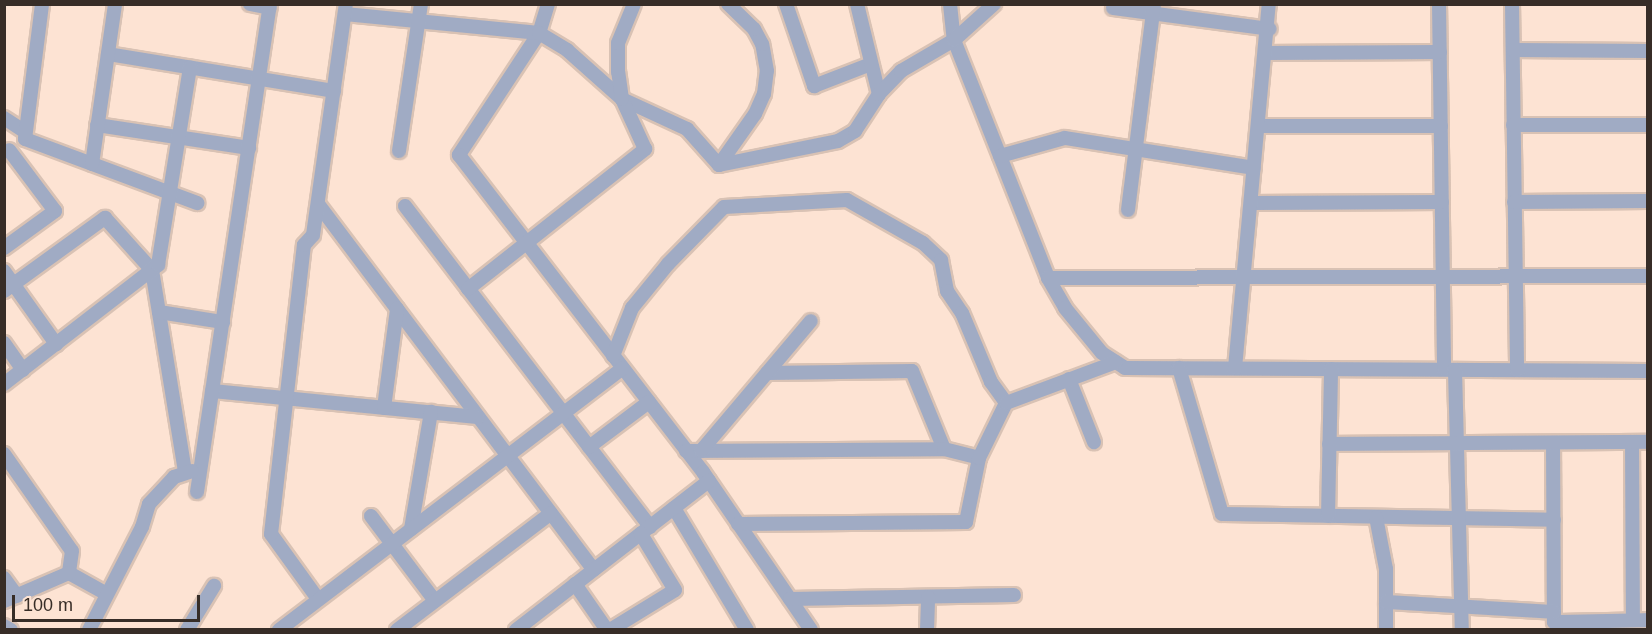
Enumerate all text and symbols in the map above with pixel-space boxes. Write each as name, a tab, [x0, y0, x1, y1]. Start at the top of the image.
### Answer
scale bar	[15, 583, 202, 621]
text: 100 m	[23, 595, 73, 615]

